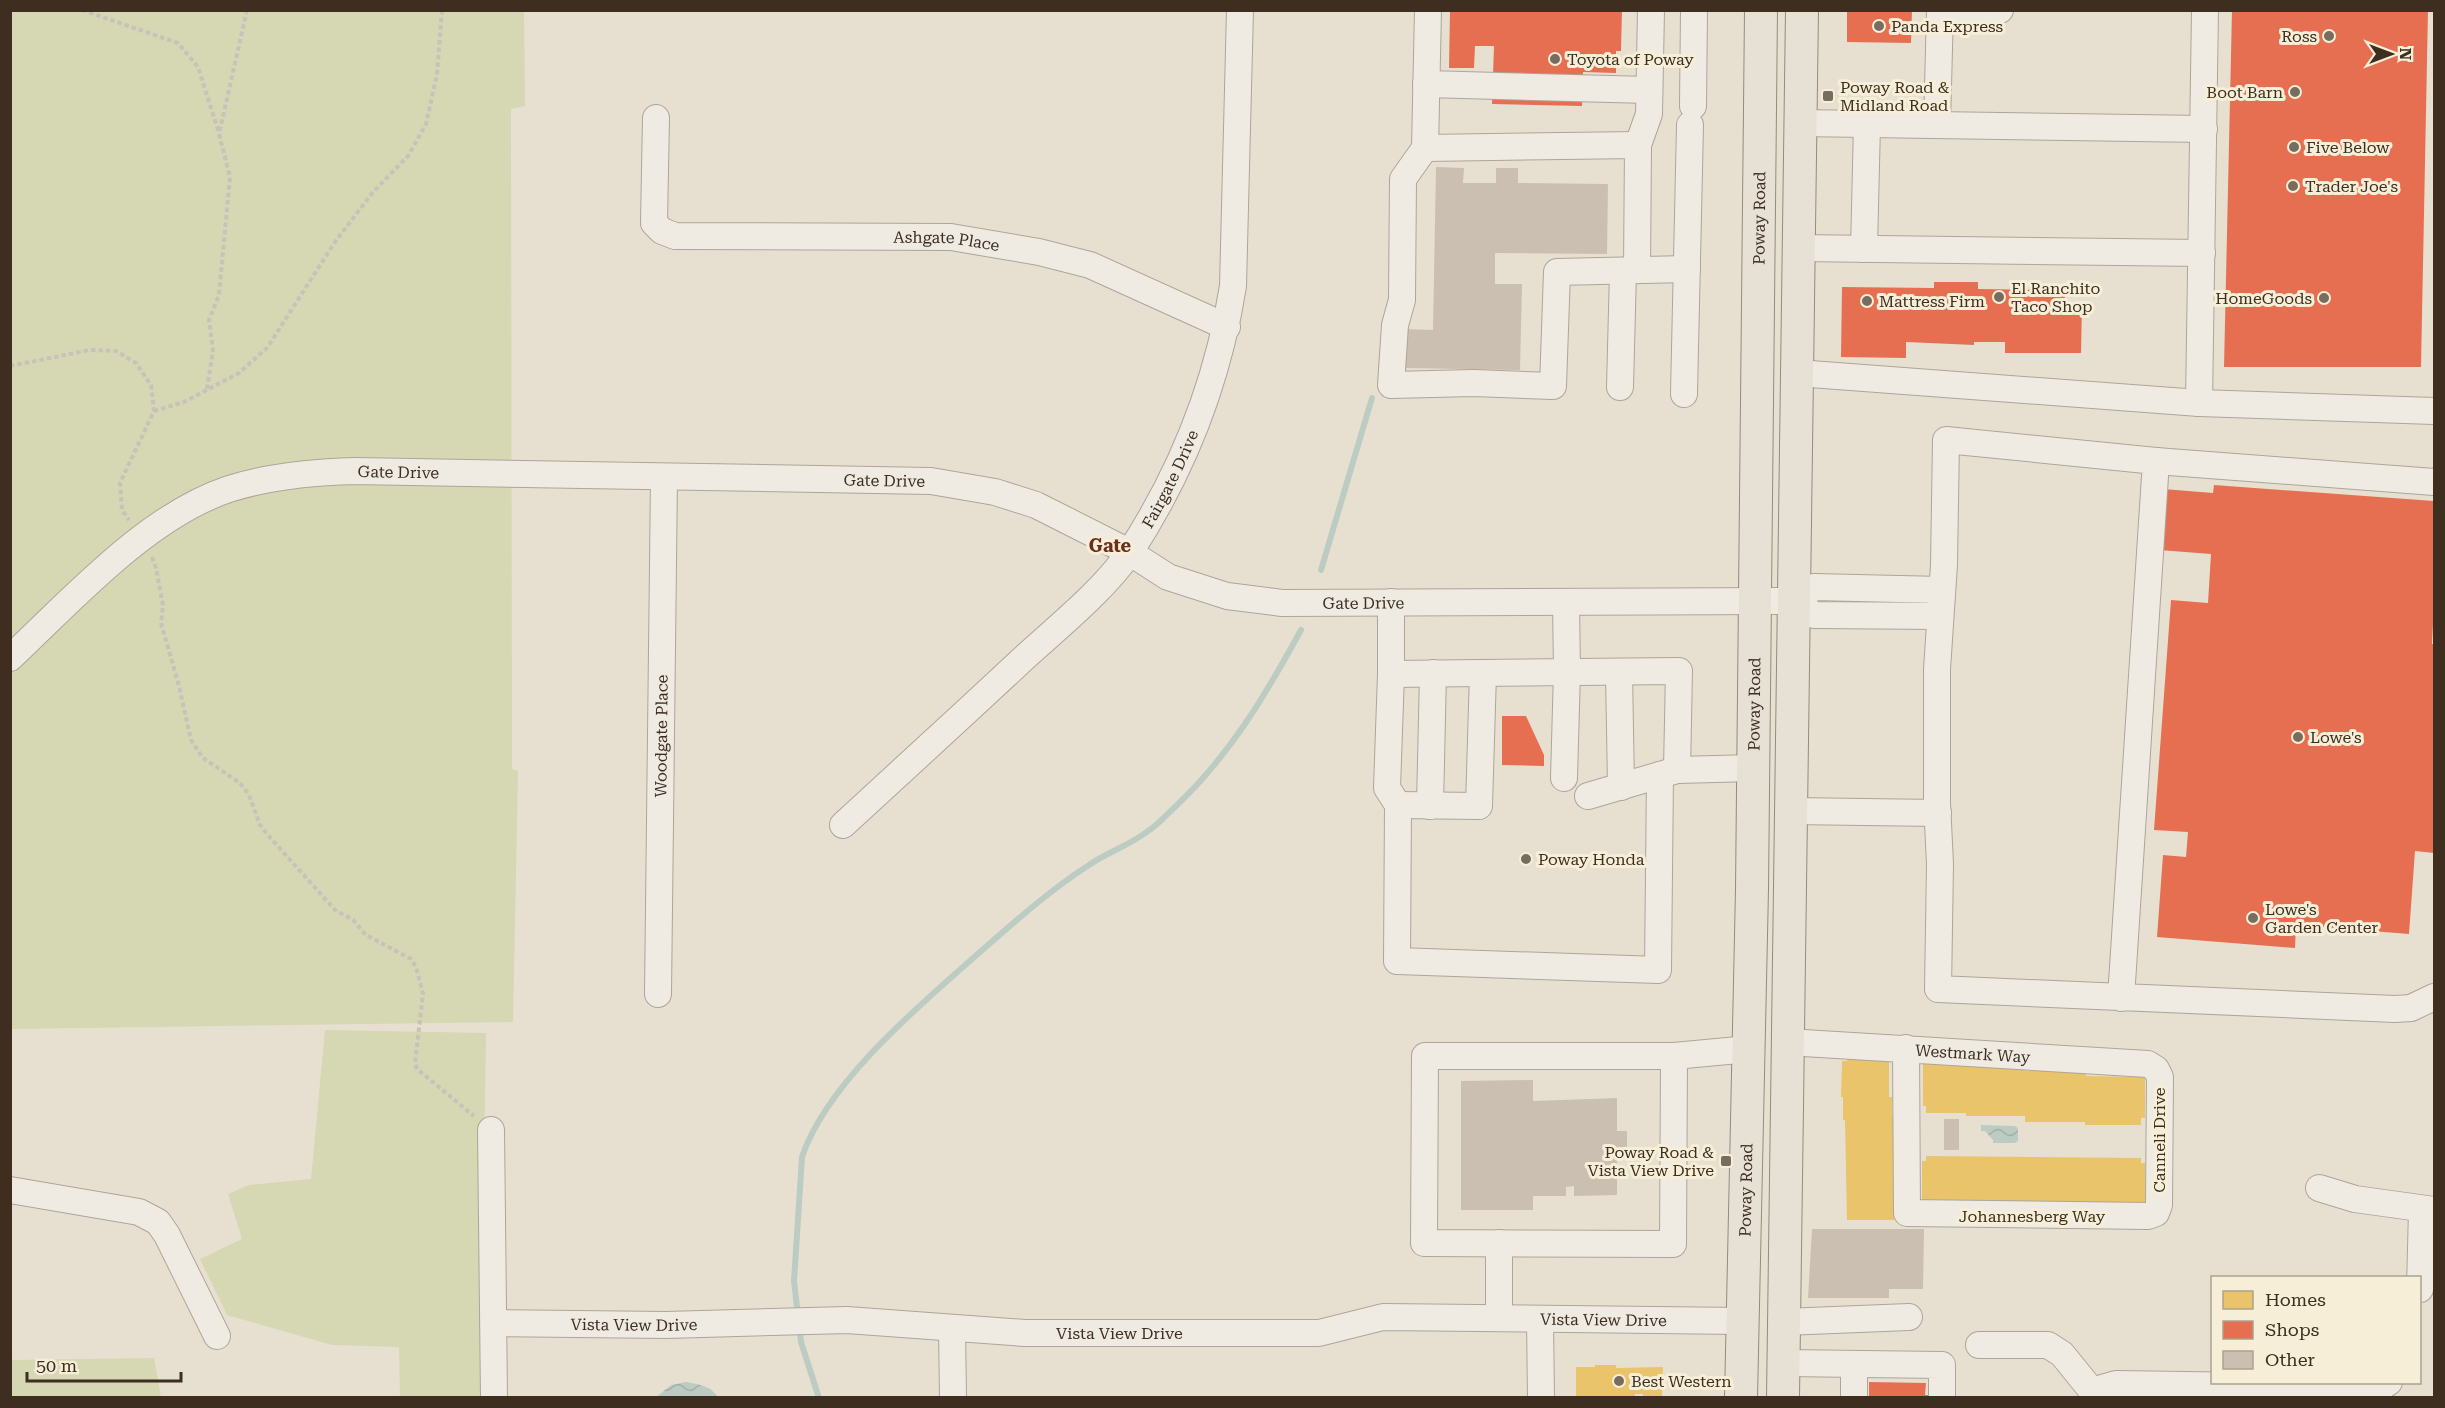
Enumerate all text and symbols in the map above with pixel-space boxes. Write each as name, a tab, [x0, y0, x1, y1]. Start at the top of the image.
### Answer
place label: Panda Express	[1891, 17, 2003, 36]
marker: Panda Express	[1872, 19, 1886, 33]
north arrow	[2361, 24, 2421, 84]
place label: Ross	[2281, 27, 2317, 46]
marker: Ross	[2322, 29, 2336, 43]
text: N	[2396, 48, 2415, 60]
place label: Toyota of Poway	[1567, 50, 1694, 69]
marker: Toyota of Poway	[1548, 52, 1562, 66]
place label: Poway Road & Midland Road	[1840, 78, 1950, 115]
place label: Boot Barn	[2206, 83, 2283, 102]
marker: Boot Barn	[2288, 85, 2302, 99]
marker: Poway Road & Midland Road	[1821, 89, 1835, 103]
place label: Five Below	[2306, 138, 2390, 157]
marker: Five Below	[2287, 140, 2301, 154]
street label: Poway Road	[1749, 171, 1769, 265]
place label: Trader Joe's	[2305, 177, 2398, 196]
marker: Trader Joe's	[2286, 179, 2300, 193]
street label: Ashgate Place	[893, 227, 1001, 255]
place label: El Ranchito Taco Shop	[2011, 279, 2100, 316]
place label: HomeGoods	[2215, 289, 2312, 308]
marker: El Ranchito Taco Shop	[1992, 290, 2006, 304]
marker: HomeGoods	[2317, 291, 2331, 305]
place label: Mattress Firm	[1879, 292, 1985, 311]
marker: Mattress Firm	[1860, 294, 1874, 308]
street label: Fairgate Drive	[1138, 427, 1202, 531]
street label: Gate Drive	[357, 462, 440, 482]
street label: Gate Drive	[843, 470, 926, 490]
district label: Gate	[1089, 535, 1132, 556]
street label: Gate Drive	[1323, 593, 1405, 612]
street label: Poway Road	[1744, 657, 1764, 751]
street label: Woodgate Place	[651, 674, 671, 798]
place label: Lowe's	[2310, 728, 2362, 747]
marker: Lowe's	[2291, 730, 2305, 744]
place label: Poway Honda	[1538, 850, 1645, 869]
marker: Poway Honda	[1519, 852, 1533, 866]
place label: Lowe's Garden Center	[2265, 900, 2378, 937]
marker: Lowe's Garden Center	[2246, 911, 2260, 925]
street label: Westmark Way	[1915, 1040, 2031, 1066]
street label: Canneli Drive	[2150, 1087, 2169, 1193]
place label: Poway Road & Vista View Drive	[1587, 1143, 1714, 1180]
street label: Poway Road	[1735, 1143, 1756, 1237]
marker: Poway Road & Vista View Drive	[1719, 1154, 1733, 1168]
street label: Johannesberg Way	[1959, 1207, 2106, 1226]
legend	[2211, 1276, 2421, 1384]
text: Homes	[2265, 1289, 2326, 1310]
street label: Vista View Drive	[1540, 1309, 1667, 1330]
street label: Vista View Drive	[571, 1314, 698, 1335]
text: Shops	[2265, 1319, 2319, 1340]
street label: Vista View Drive	[1056, 1324, 1183, 1343]
scale bar	[27, 1345, 182, 1383]
text: Other	[2265, 1349, 2315, 1370]
text: 50 m	[36, 1355, 77, 1376]
place label: Best Western	[1631, 1372, 1732, 1391]
marker: Best Western	[1612, 1374, 1626, 1388]

